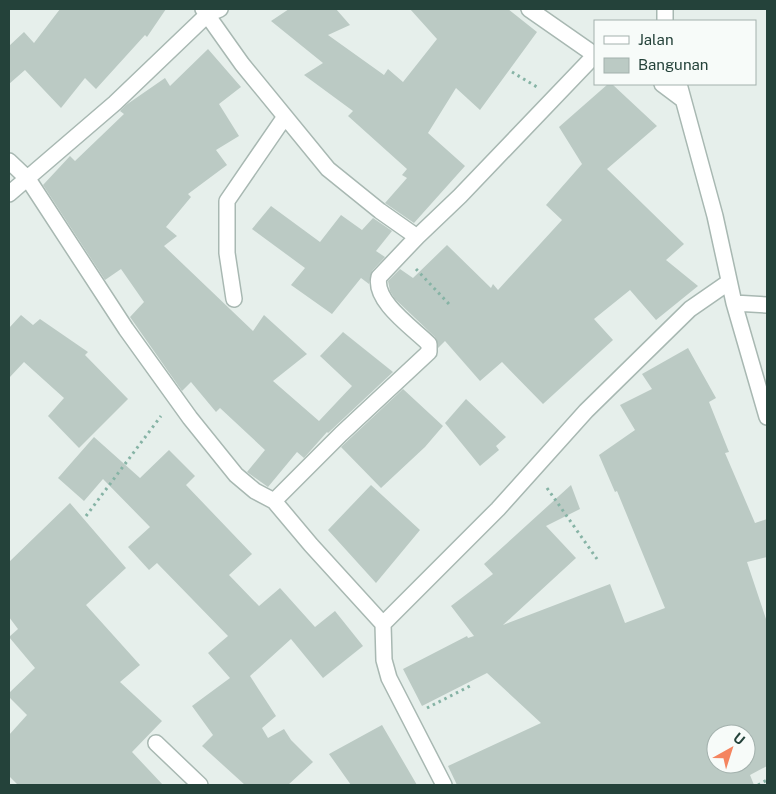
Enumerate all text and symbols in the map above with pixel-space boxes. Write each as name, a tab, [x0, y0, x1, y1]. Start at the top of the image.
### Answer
legend	[594, 20, 756, 85]
text: Jalan	[638, 31, 674, 48]
text: Bangunan	[638, 56, 709, 73]
north arrow	[706, 724, 756, 774]
text: U	[730, 729, 748, 748]

